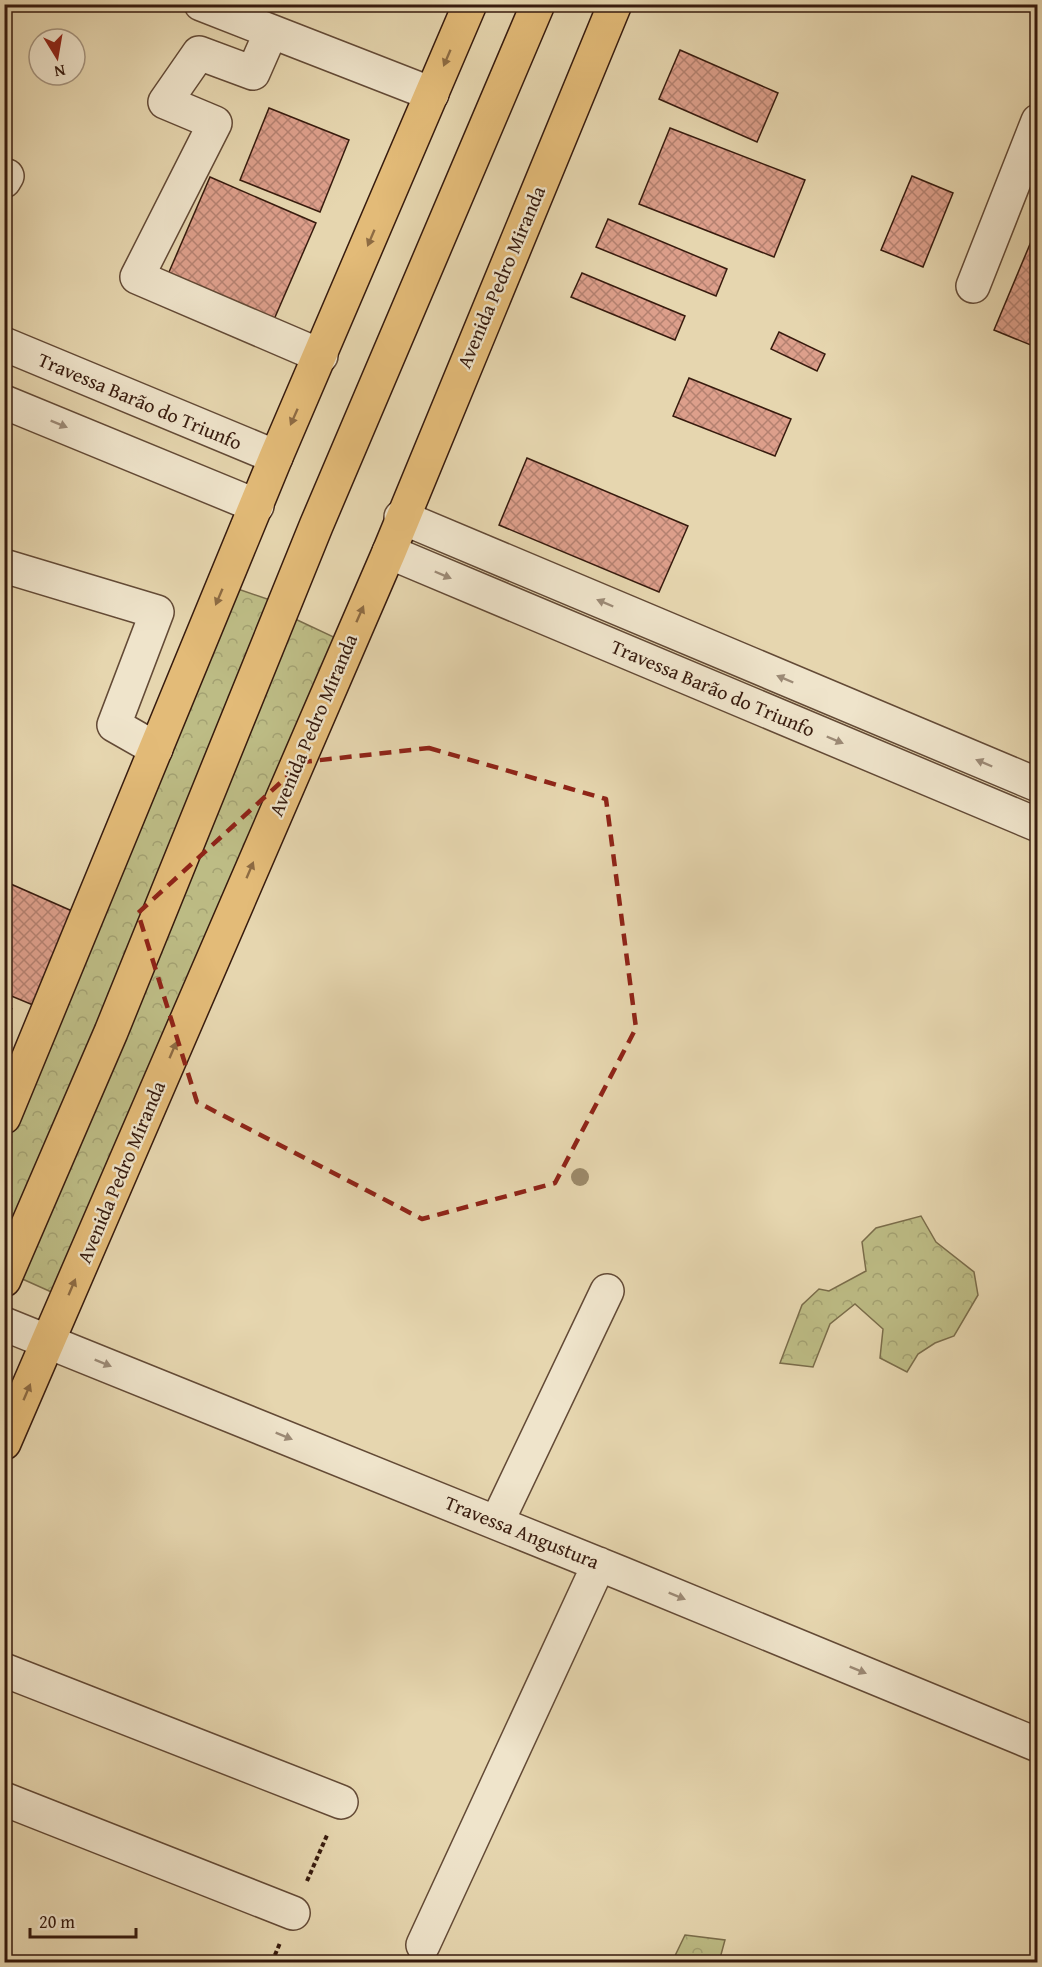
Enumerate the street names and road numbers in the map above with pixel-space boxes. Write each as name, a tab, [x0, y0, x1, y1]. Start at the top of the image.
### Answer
street label: Avenida Pedro Miranda	[449, 181, 552, 373]
street label: Travessa Barão do Triunfo	[34, 344, 247, 457]
street label: Avenida Pedro Miranda	[261, 629, 364, 821]
street label: Travessa Barão do Triunfo	[607, 631, 820, 744]
street label: Avenida Pedro Miranda	[69, 1076, 172, 1268]
street label: Travessa Angustura	[441, 1487, 604, 1576]

